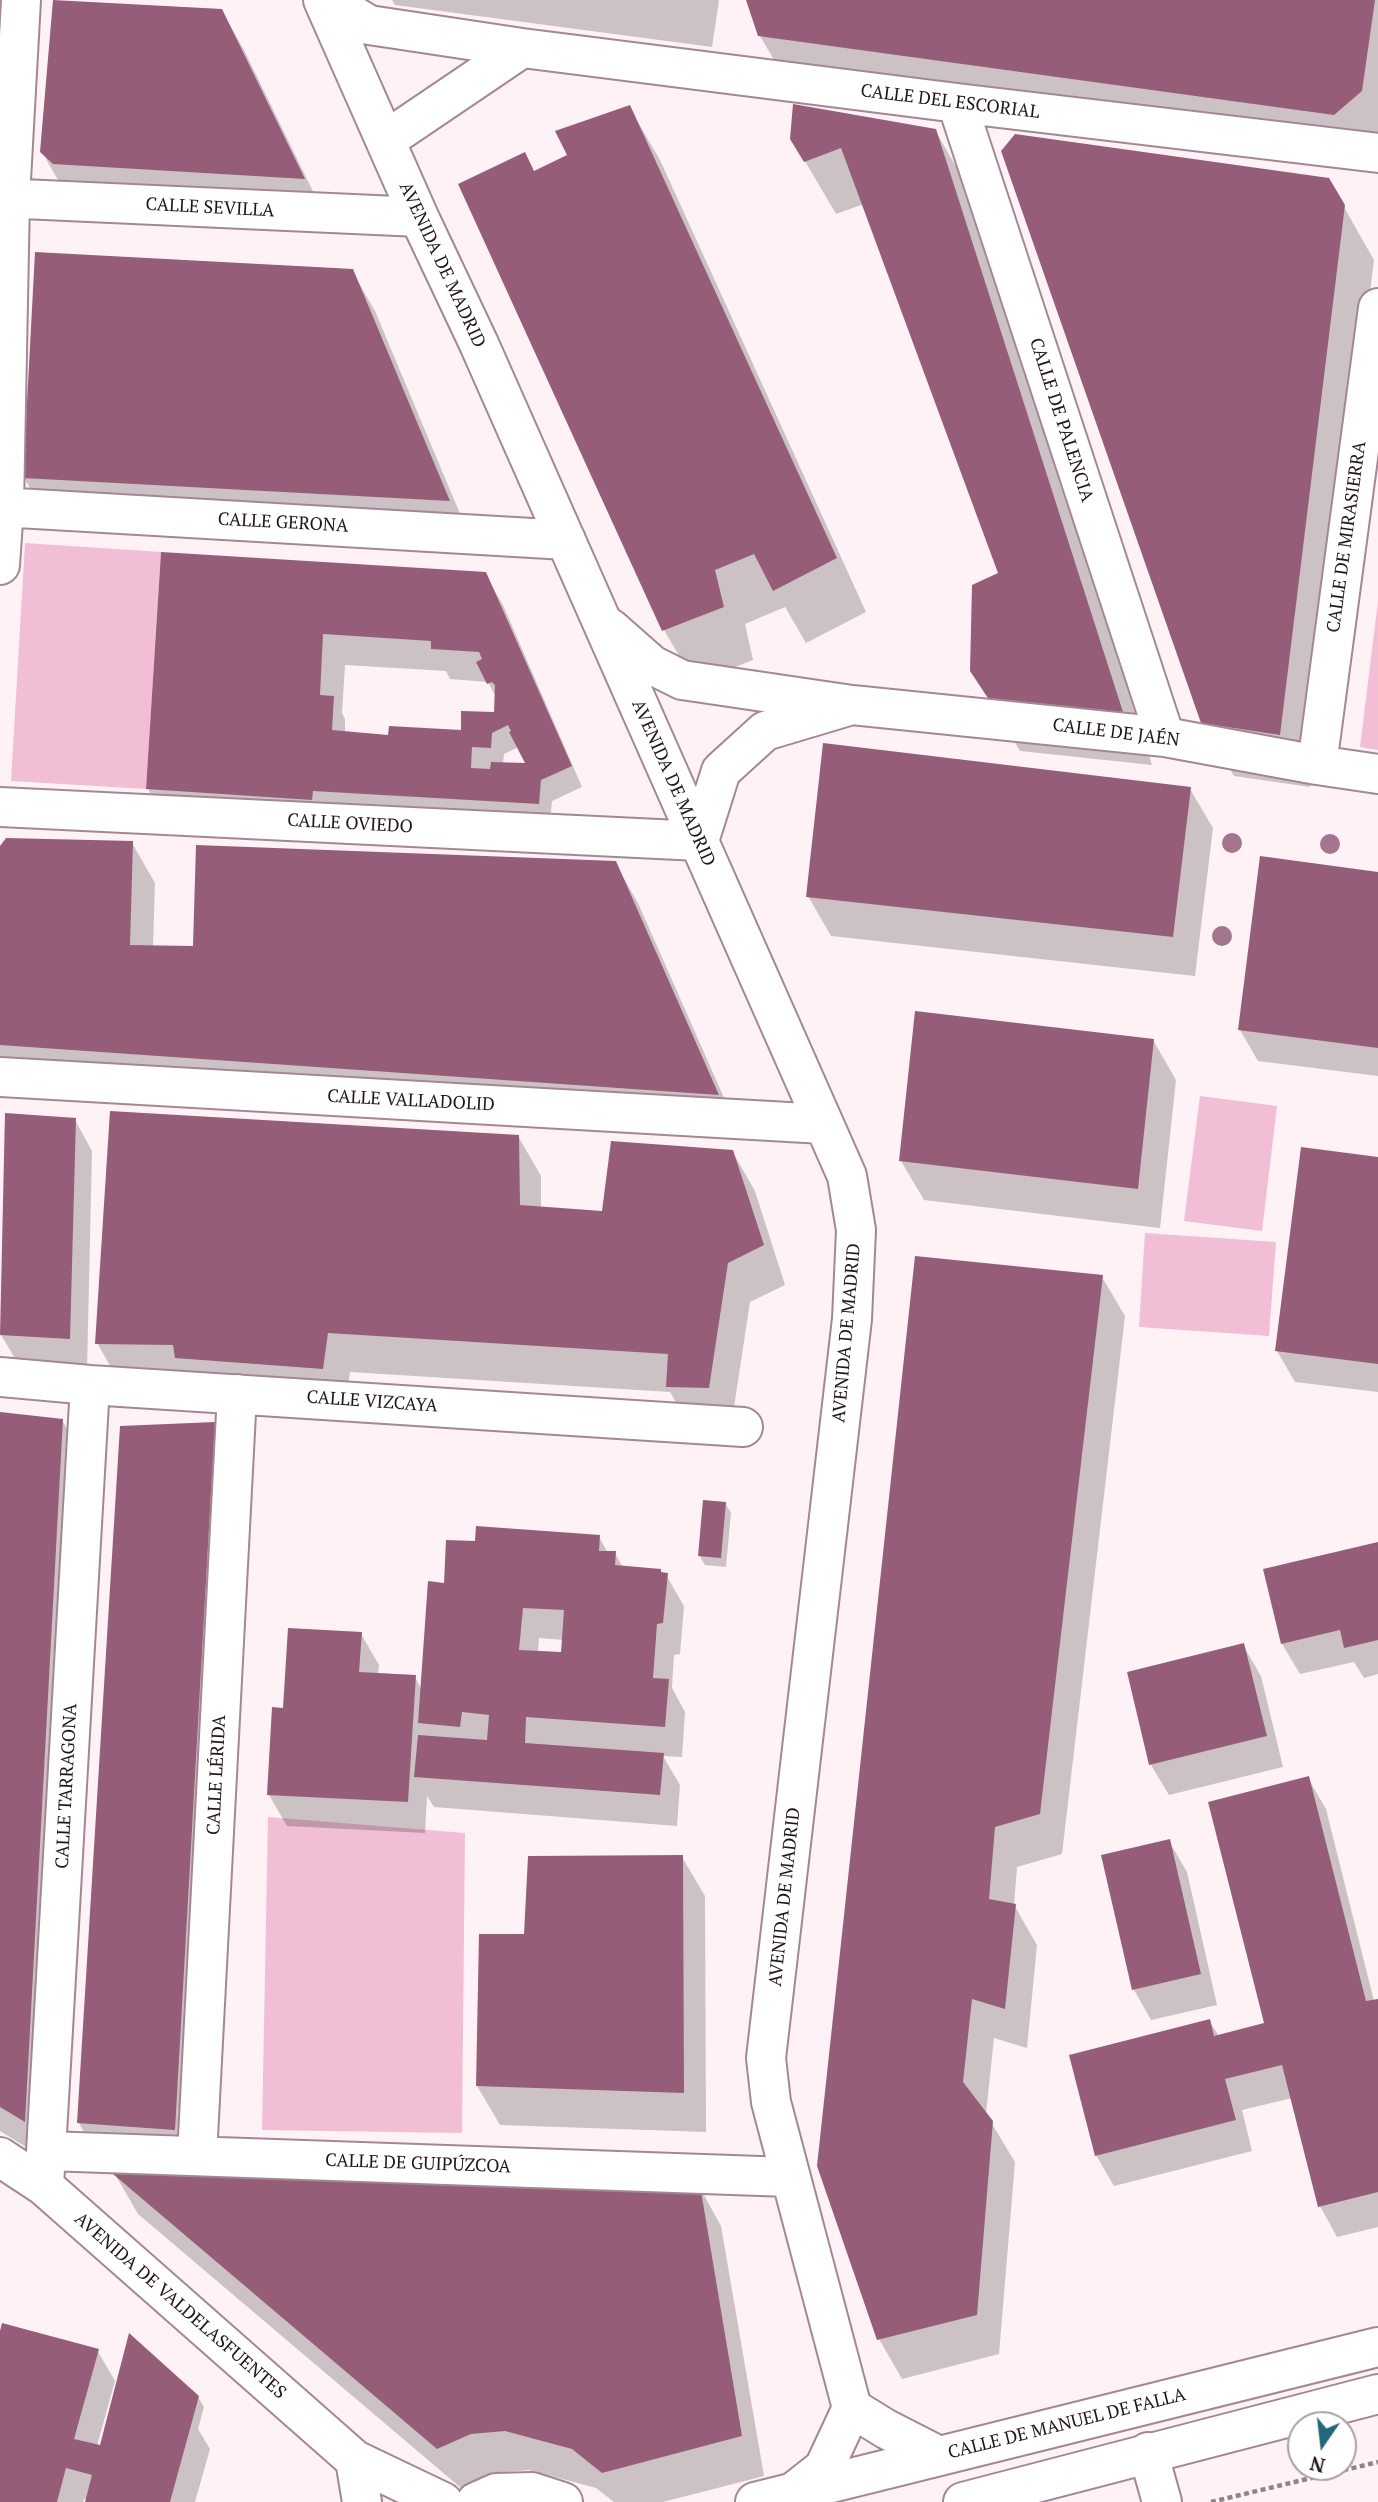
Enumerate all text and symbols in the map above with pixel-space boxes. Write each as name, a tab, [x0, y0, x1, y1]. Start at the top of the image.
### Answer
street label: CALLE DEL ESCORIAL	[859, 80, 1041, 124]
street label: AVENIDA DE MADRID	[394, 179, 490, 351]
street label: CALLE SEVILLA	[145, 194, 275, 222]
street label: CALLE DE PALENCIA	[1024, 335, 1098, 505]
street label: CALLE DE MIRASIERRA	[1323, 440, 1371, 634]
street label: CALLE GERONA	[217, 509, 349, 537]
street label: AVENIDA DE MADRID	[627, 696, 719, 870]
street label: CALLE DE JAÉN	[1051, 714, 1181, 752]
street label: CALLE OVIEDO	[287, 810, 413, 838]
street label: CALLE VALLADOLID	[327, 1086, 495, 1116]
street label: AVENIDA DE MADRID	[828, 1242, 866, 1424]
street label: CALLE VIZCAYA	[306, 1387, 438, 1417]
street label: CALLE TARRAGONA	[52, 1703, 82, 1869]
street label: CALLE LÉRIDA	[203, 1714, 231, 1836]
street label: AVENIDA DE MADRID	[765, 1806, 805, 1988]
street label: CALLE DE GUIPÚZCOA	[325, 2150, 511, 2178]
street label: AVENIDA DE VALDELASFUENTES	[70, 2208, 290, 2404]
street label: CALLE DE MANUEL DE FALLA	[946, 2384, 1188, 2464]
north arrow	[1287, 2411, 1357, 2481]
text: N	[1307, 2451, 1327, 2479]

